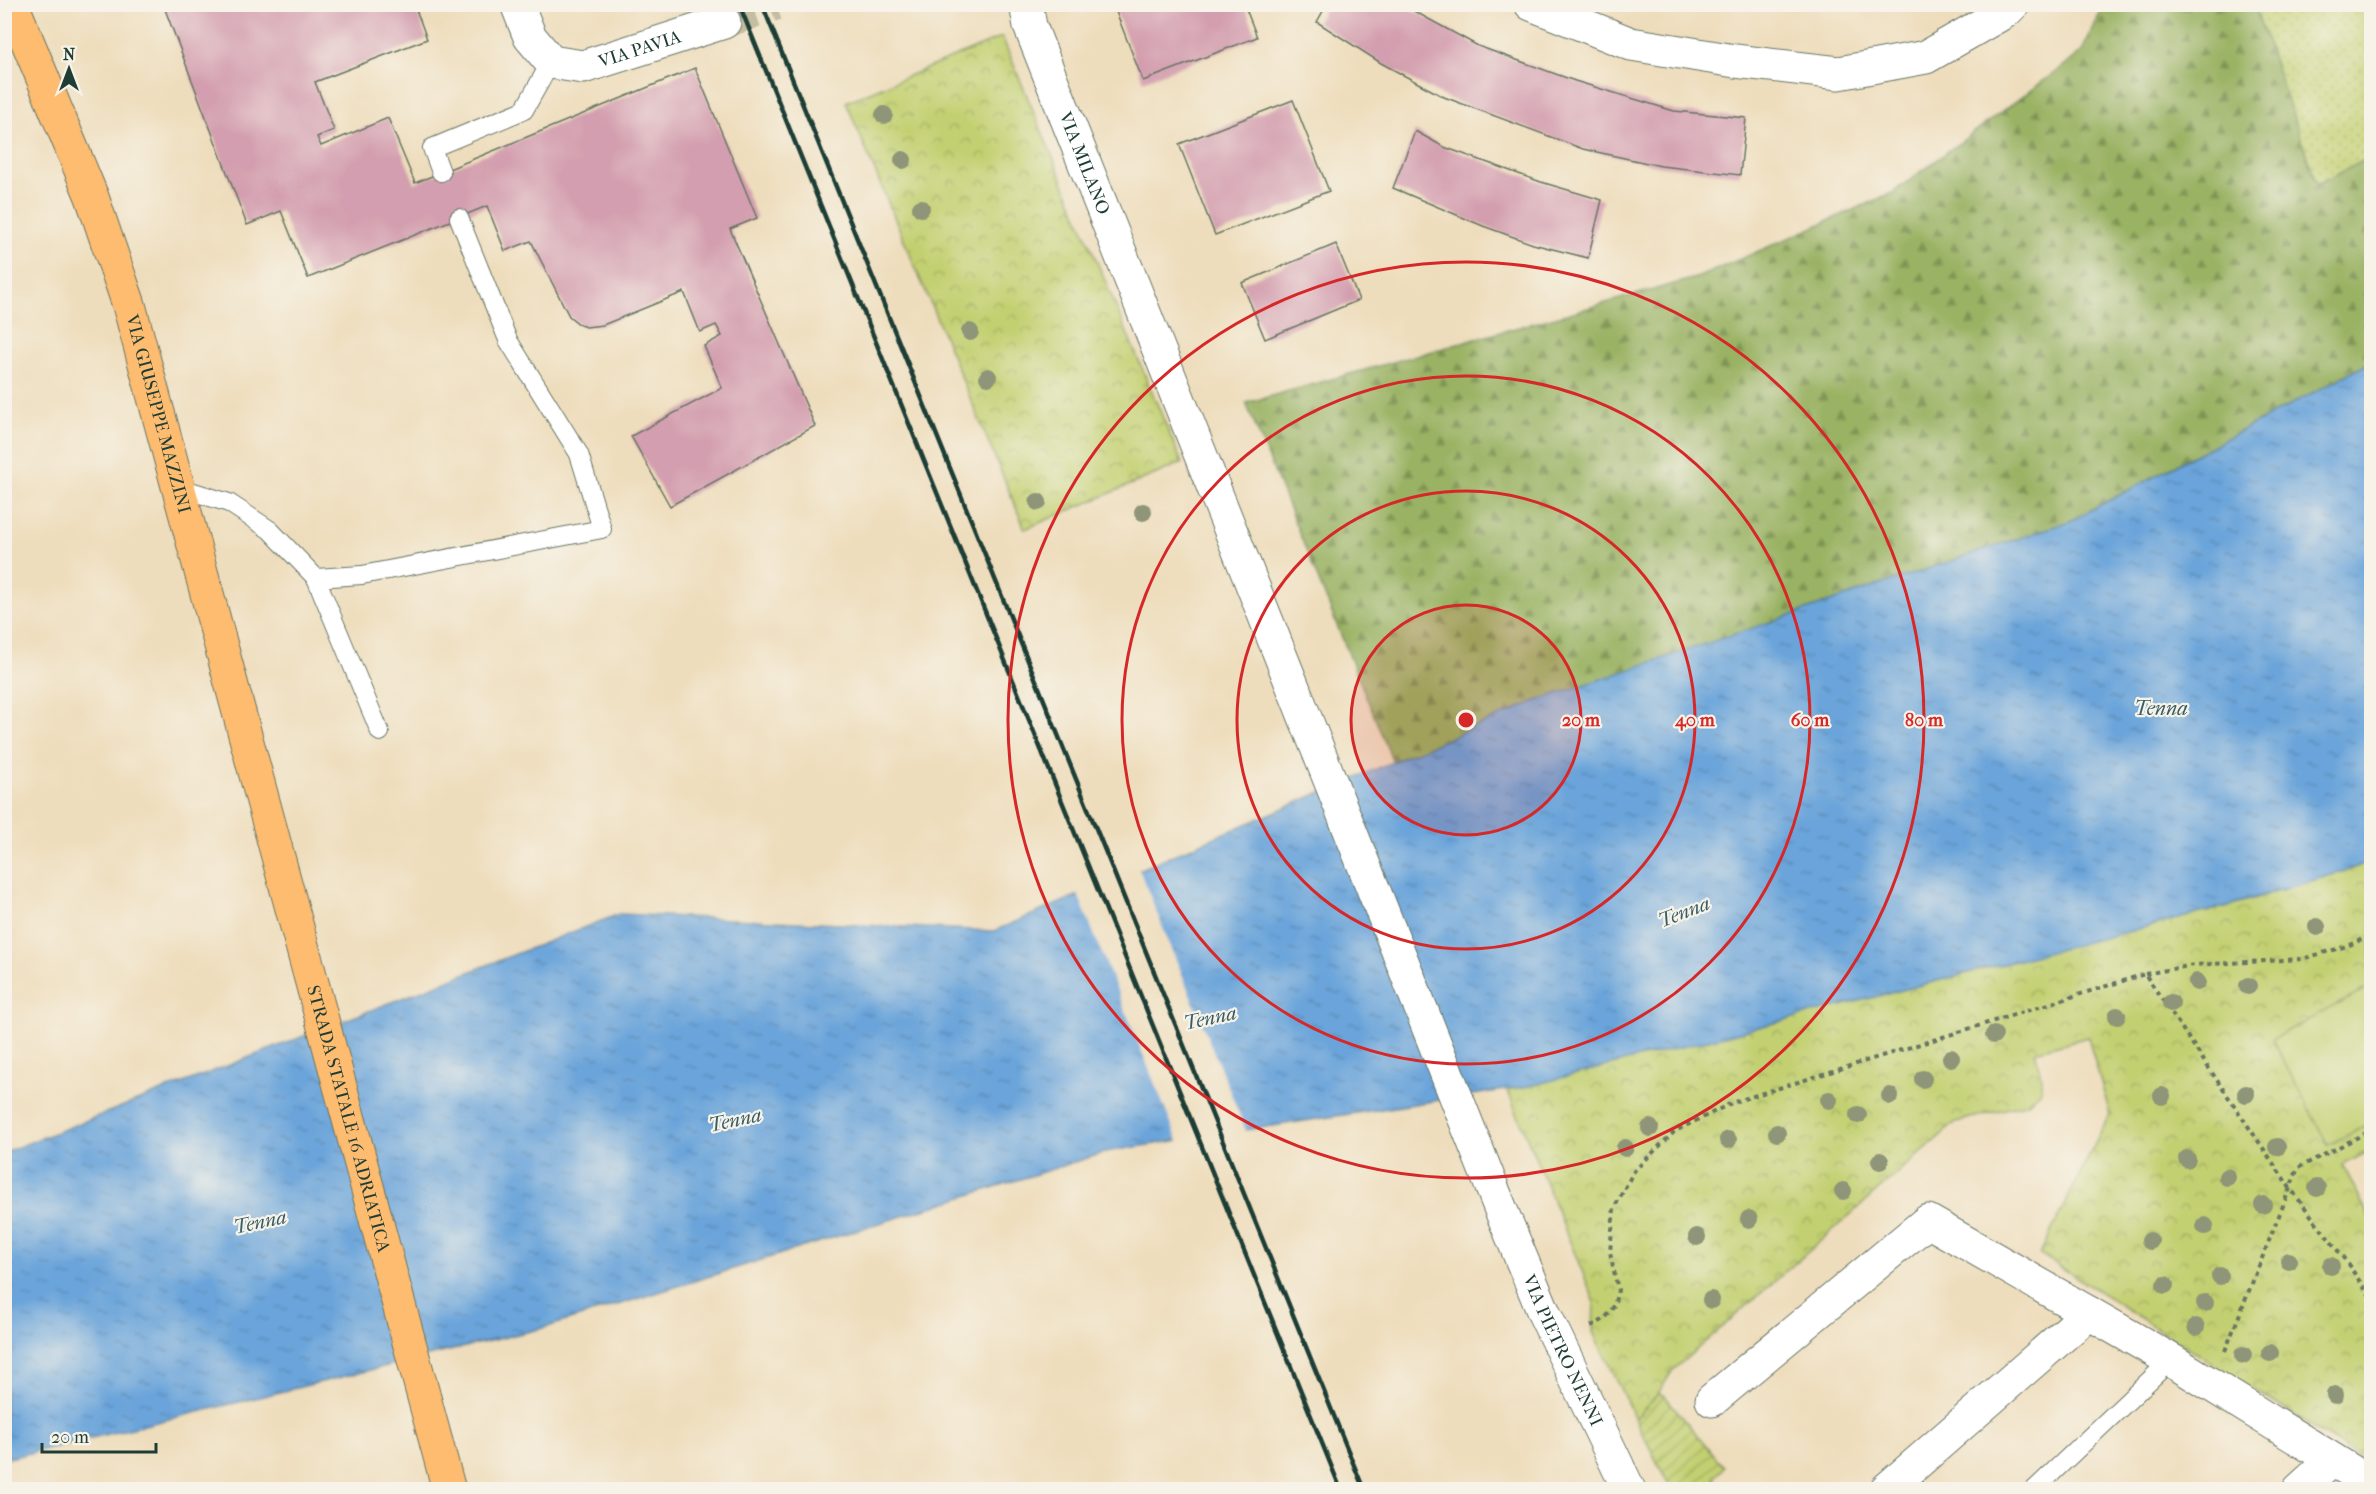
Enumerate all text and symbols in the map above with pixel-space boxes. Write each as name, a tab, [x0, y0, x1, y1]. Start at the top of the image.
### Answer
street label: VIA PAVIA	[595, 26, 684, 72]
north arrow	[39, 39, 99, 99]
text: N	[63, 45, 76, 64]
street label: VIA MILANO	[1054, 108, 1114, 217]
street label: VIA GIUSEPPE MAZZINI	[121, 311, 195, 516]
water label: Tenna	[2134, 697, 2188, 720]
centre of rings	[1456, 710, 1476, 730]
text: 20 m	[1562, 710, 1601, 731]
text: 40 m	[1674, 710, 1716, 731]
text: 60 m	[1791, 710, 1830, 731]
text: 80 m	[1905, 710, 1944, 731]
water label: Tenna	[1655, 892, 1713, 932]
street label: STRADA STATALE 16 ADRIATICA	[303, 983, 395, 1255]
water label: Tenna	[1182, 1001, 1238, 1035]
water label: Tenna	[707, 1103, 763, 1137]
water label: Tenna	[232, 1205, 288, 1239]
street label: VIA PIETRO NENNI	[1518, 1270, 1607, 1430]
scale bar	[42, 1416, 156, 1454]
text: 20 m	[51, 1427, 89, 1448]

